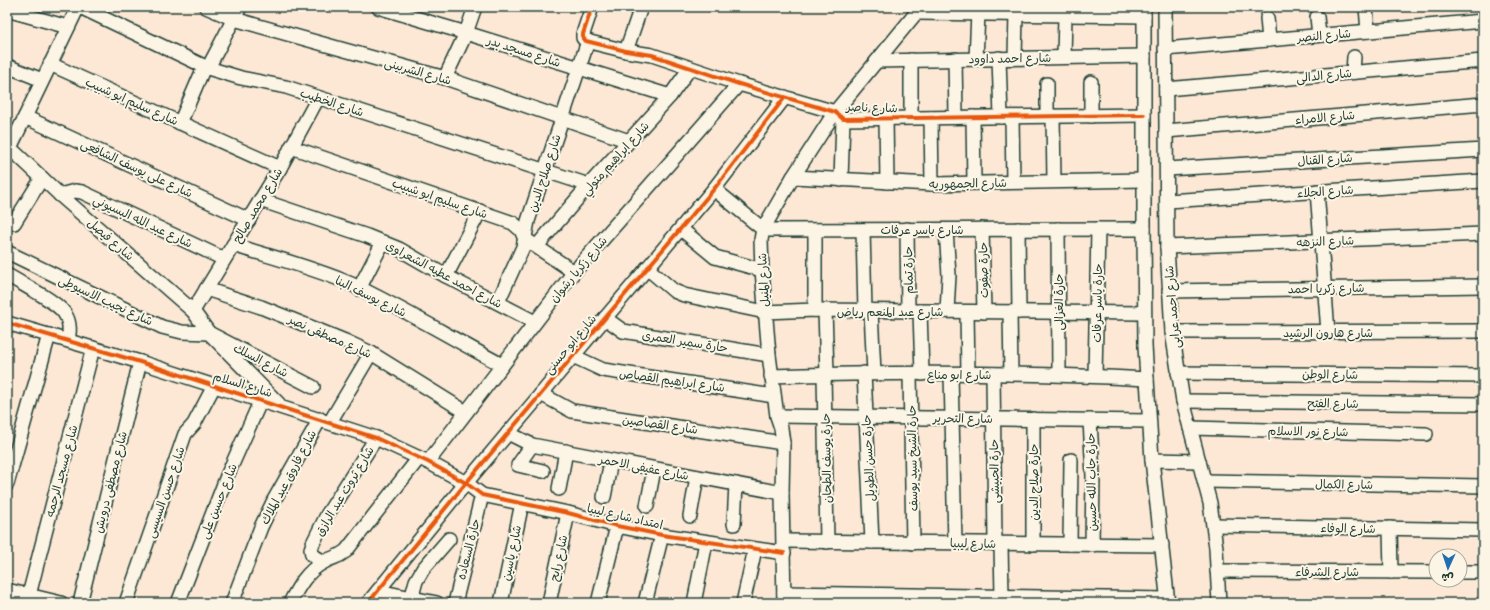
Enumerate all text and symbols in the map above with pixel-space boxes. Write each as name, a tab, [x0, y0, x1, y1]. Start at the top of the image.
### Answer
street label: شارع النصر	[1296, 25, 1352, 47]
street label: شارع مسجد بدر	[484, 32, 563, 72]
street label: شارع احمد داوود	[969, 50, 1051, 68]
street label: شارع الشربينى	[382, 54, 453, 90]
street label: شارع الدالى	[1296, 65, 1353, 87]
street label: شارع سليم ابو شبيب	[82, 74, 181, 130]
street label: شارع الخطيب	[298, 85, 366, 121]
street label: شارع ناصر	[845, 99, 898, 117]
street label: شارع الامراء	[1294, 107, 1356, 129]
street label: شارع ابراهيم متولي	[578, 118, 655, 201]
street label: شارع صلاح الدين	[524, 132, 566, 214]
street label: شارع على يوسف الشافعى	[78, 136, 195, 202]
street label: شارع القنال	[1297, 150, 1353, 170]
street label: شارع محمد صالح	[229, 165, 287, 246]
street label: شارع سليم ابو شبيب	[390, 175, 490, 223]
street label: شارع الجمهوريه	[929, 175, 1007, 193]
street label: شارع الجلاء	[1296, 182, 1354, 202]
street label: شارع عبد الله البسيوني	[89, 191, 195, 254]
street label: شارع فيصل	[83, 215, 137, 265]
street label: شارع ياسر عرفات	[880, 222, 964, 239]
street label: شارع النزهه	[1296, 232, 1354, 252]
street label: شارع زكريا رشوان	[546, 233, 612, 306]
street label: شارع احمد عطيه الشعراوى	[382, 237, 505, 313]
street label: حارة صفوت	[975, 242, 991, 298]
street label: حارة تمام	[900, 246, 918, 294]
street label: شارع المنيل	[754, 253, 774, 307]
street label: حارة ياسر عرفات	[1089, 263, 1105, 343]
street label: شارع احمد عرابى	[1161, 265, 1185, 349]
street label: شارع نجيب الاسيوطى	[56, 272, 156, 330]
street label: شارع يوسف البنا	[332, 272, 409, 322]
street label: حارة الغزالى	[1051, 273, 1067, 331]
street label: شارع زكريا احمد	[1287, 280, 1365, 298]
street label: شارع عبد المنعم رياض	[837, 304, 943, 321]
street label: شارع مصطفى نصر	[284, 311, 374, 363]
street label: شارع ابو حسنى	[541, 311, 601, 378]
street label: شارع هارون الرشيد	[1283, 325, 1373, 342]
street label: حارة سمير العمرى	[641, 327, 729, 355]
street label: شارع السلك	[230, 340, 291, 382]
street label: شارع ابراهيم القصاص	[618, 365, 726, 397]
street label: شارع الوطن	[1302, 366, 1358, 384]
street label: شارع ابو مناع	[927, 367, 991, 384]
street label: شارع السلام	[211, 368, 274, 402]
street label: شارع الفتح	[1307, 395, 1359, 413]
street label: حارة الشيخ سيد يوسف	[904, 405, 922, 511]
street label: شارع التحرير	[932, 410, 993, 428]
street label: شارع القصاصين	[621, 411, 699, 439]
street label: حارة يوسف الطحان	[818, 413, 834, 503]
street label: حارة حسن الطويل	[858, 414, 879, 502]
street label: شارع مسجد الرحمه	[41, 423, 82, 519]
street label: شارع نور الاسلام	[1267, 423, 1349, 441]
street label: شارع فاروق عبد الملاك	[257, 427, 321, 528]
street label: شارع مصطفى درويش	[90, 429, 132, 535]
street label: حارة جاب الله حسين	[1083, 432, 1100, 532]
street label: حارة الحبيشى	[986, 439, 1003, 503]
street label: شارع ثروت عبد الرازق	[311, 443, 378, 540]
street label: حارة صلاح الدين	[1026, 443, 1043, 521]
street label: شارع حسن السيسى	[142, 444, 190, 540]
street label: شارع عفيفى الاحمر	[596, 451, 690, 485]
street label: شارع حسين على	[196, 461, 242, 542]
street label: شارع الكمال	[1315, 476, 1373, 494]
street label: امتداد شارع ليبيا	[585, 500, 664, 534]
street label: حارة السعاده	[453, 517, 483, 581]
street label: شارع الوفاء	[1320, 520, 1376, 538]
street label: شارع ياسين	[498, 524, 526, 583]
street label: شارع رابح	[546, 533, 572, 583]
street label: شارع ليبيا	[950, 535, 996, 553]
north arrow	[1428, 548, 1468, 588]
street label: شارع الشرفاء	[1295, 564, 1359, 581]
text: ش	[1441, 571, 1454, 585]

